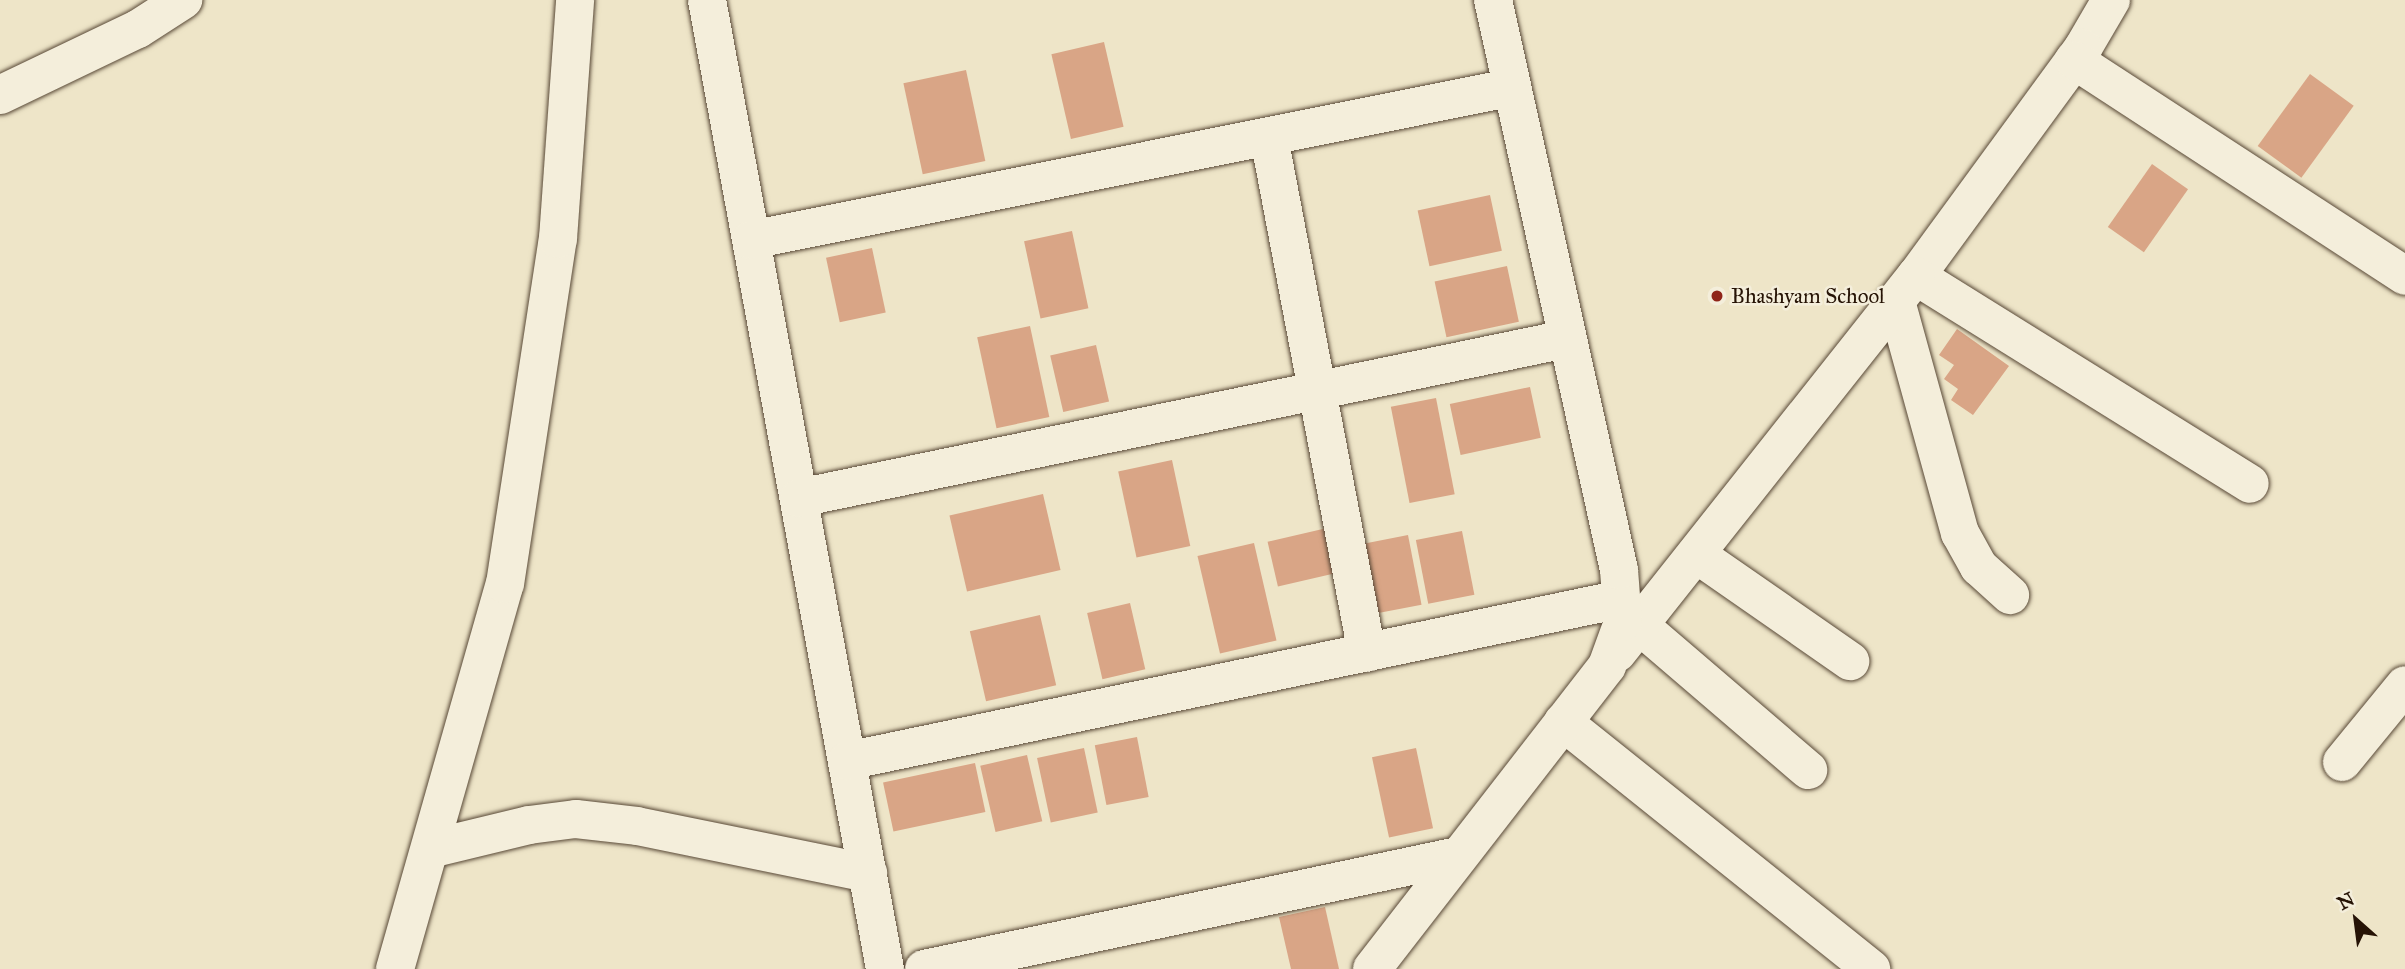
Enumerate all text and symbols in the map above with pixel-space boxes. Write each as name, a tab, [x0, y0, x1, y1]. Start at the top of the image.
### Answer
place label: Bhashyam School	[1731, 283, 1885, 309]
marker: Bhashyam School	[1709, 288, 1725, 304]
north arrow	[2321, 885, 2391, 955]
text: N	[2333, 887, 2358, 915]

